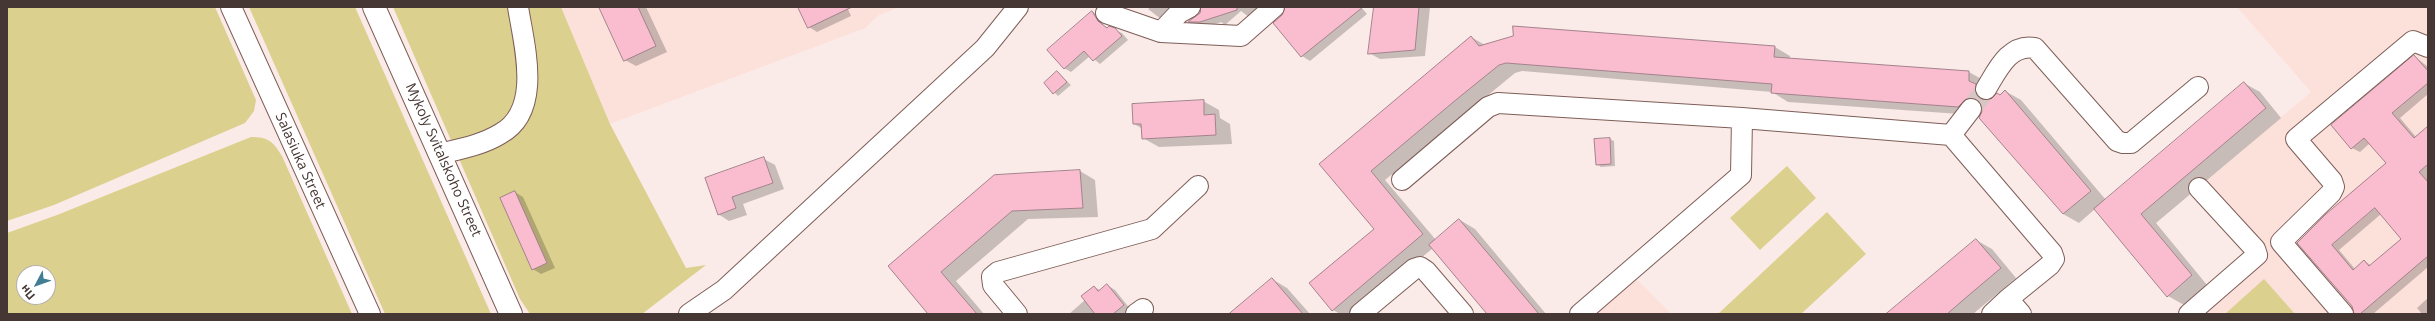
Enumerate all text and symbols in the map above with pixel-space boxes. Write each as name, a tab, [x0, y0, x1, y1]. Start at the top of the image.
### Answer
street label: Mykoly Svitalskoho Street	[402, 81, 484, 239]
street label: Salasiuka Street	[271, 110, 329, 212]
north arrow	[16, 265, 56, 305]
text: Пн	[17, 282, 38, 303]

